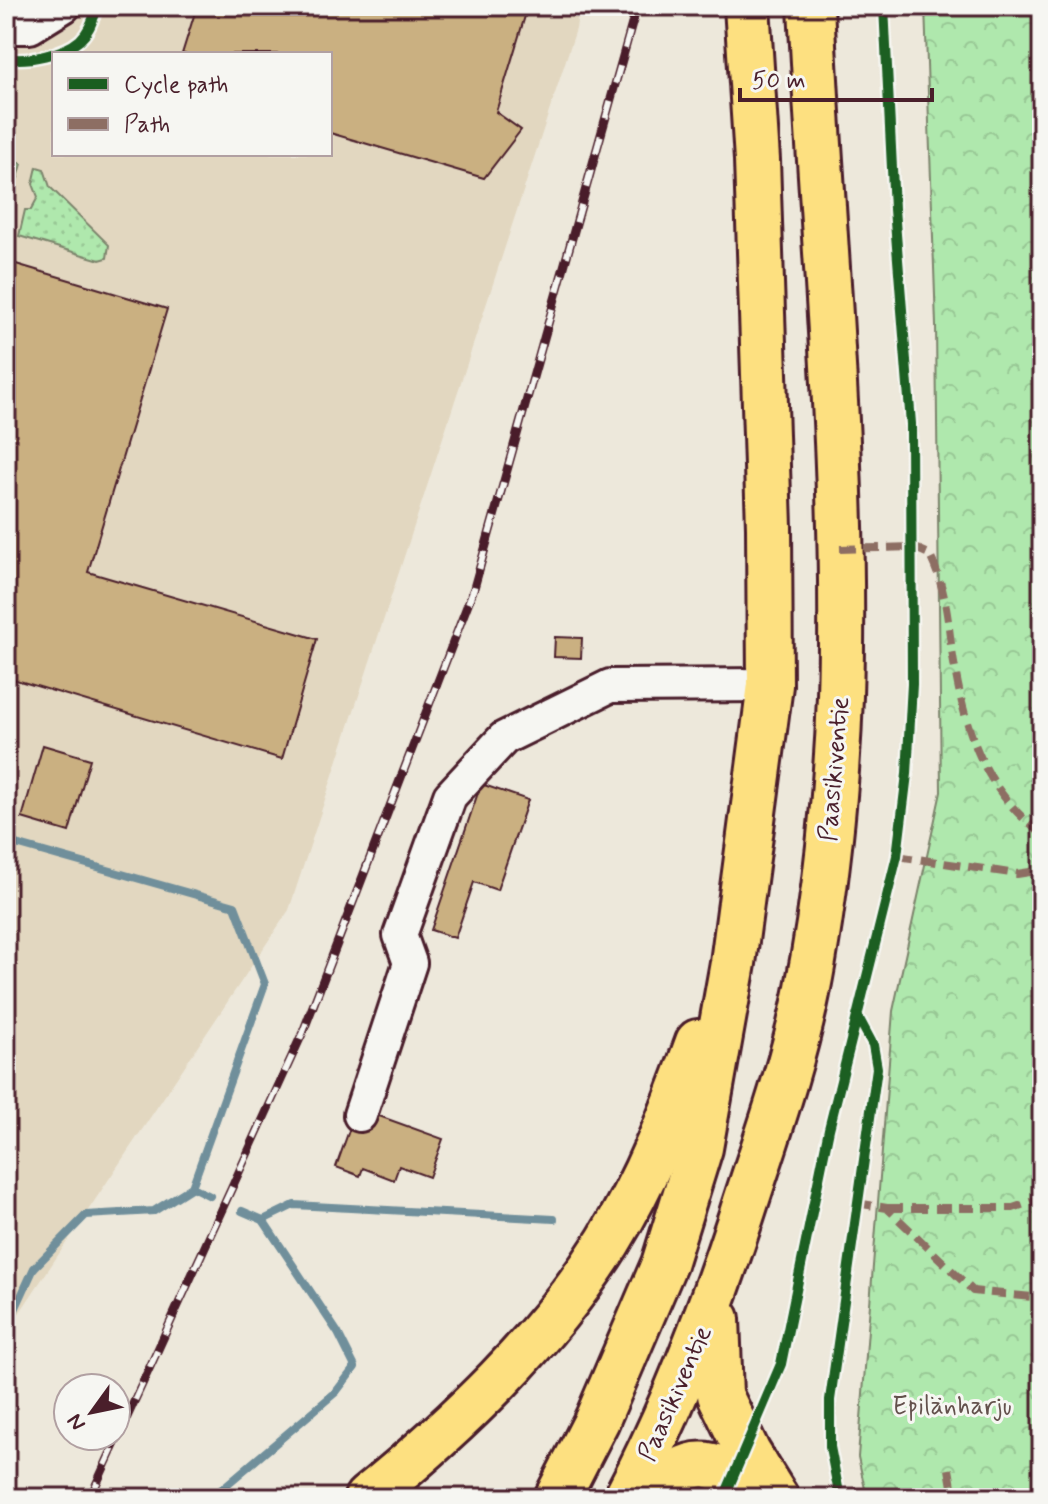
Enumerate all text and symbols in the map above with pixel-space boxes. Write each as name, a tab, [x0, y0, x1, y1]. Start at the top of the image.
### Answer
legend	[52, 52, 332, 156]
scale bar	[740, 52, 932, 102]
text: 50 m	[752, 66, 806, 97]
text: Cycle path	[124, 70, 229, 101]
text: Path	[124, 110, 170, 141]
street label: Paasikiventie	[812, 695, 858, 843]
street label: Paasikiventie	[631, 1321, 721, 1467]
north arrow	[52, 1372, 132, 1452]
park label: Epilänharju	[892, 1390, 1012, 1424]
text: N	[61, 1408, 93, 1436]

